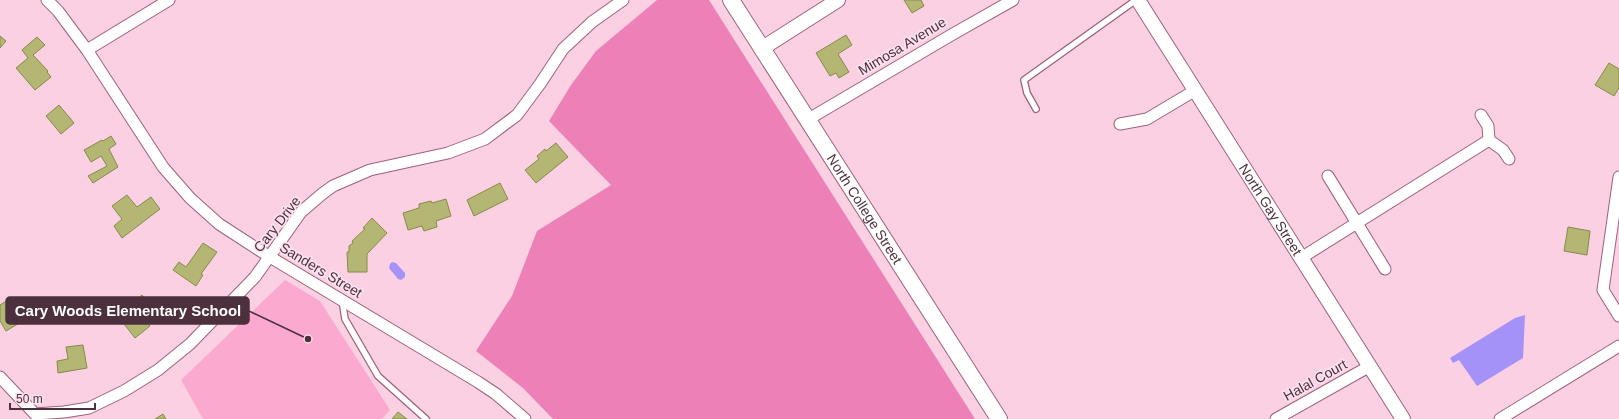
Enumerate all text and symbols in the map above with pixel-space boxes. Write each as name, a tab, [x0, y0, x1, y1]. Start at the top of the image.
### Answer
street label: Mimosa Avenue	[855, 13, 949, 78]
street label: North College Street	[824, 151, 906, 267]
street label: North Gay Street	[1236, 161, 1305, 258]
street label: Cary Drive	[250, 193, 304, 255]
street label: Sanders Street	[277, 239, 365, 301]
callout: Cary Woods Elementary School	[6, 297, 249, 324]
text: Cary Woods Elementary School	[15, 302, 241, 319]
street label: Halal Court	[1280, 356, 1350, 404]
scale bar	[10, 385, 95, 411]
text: 50 m	[16, 392, 43, 406]

